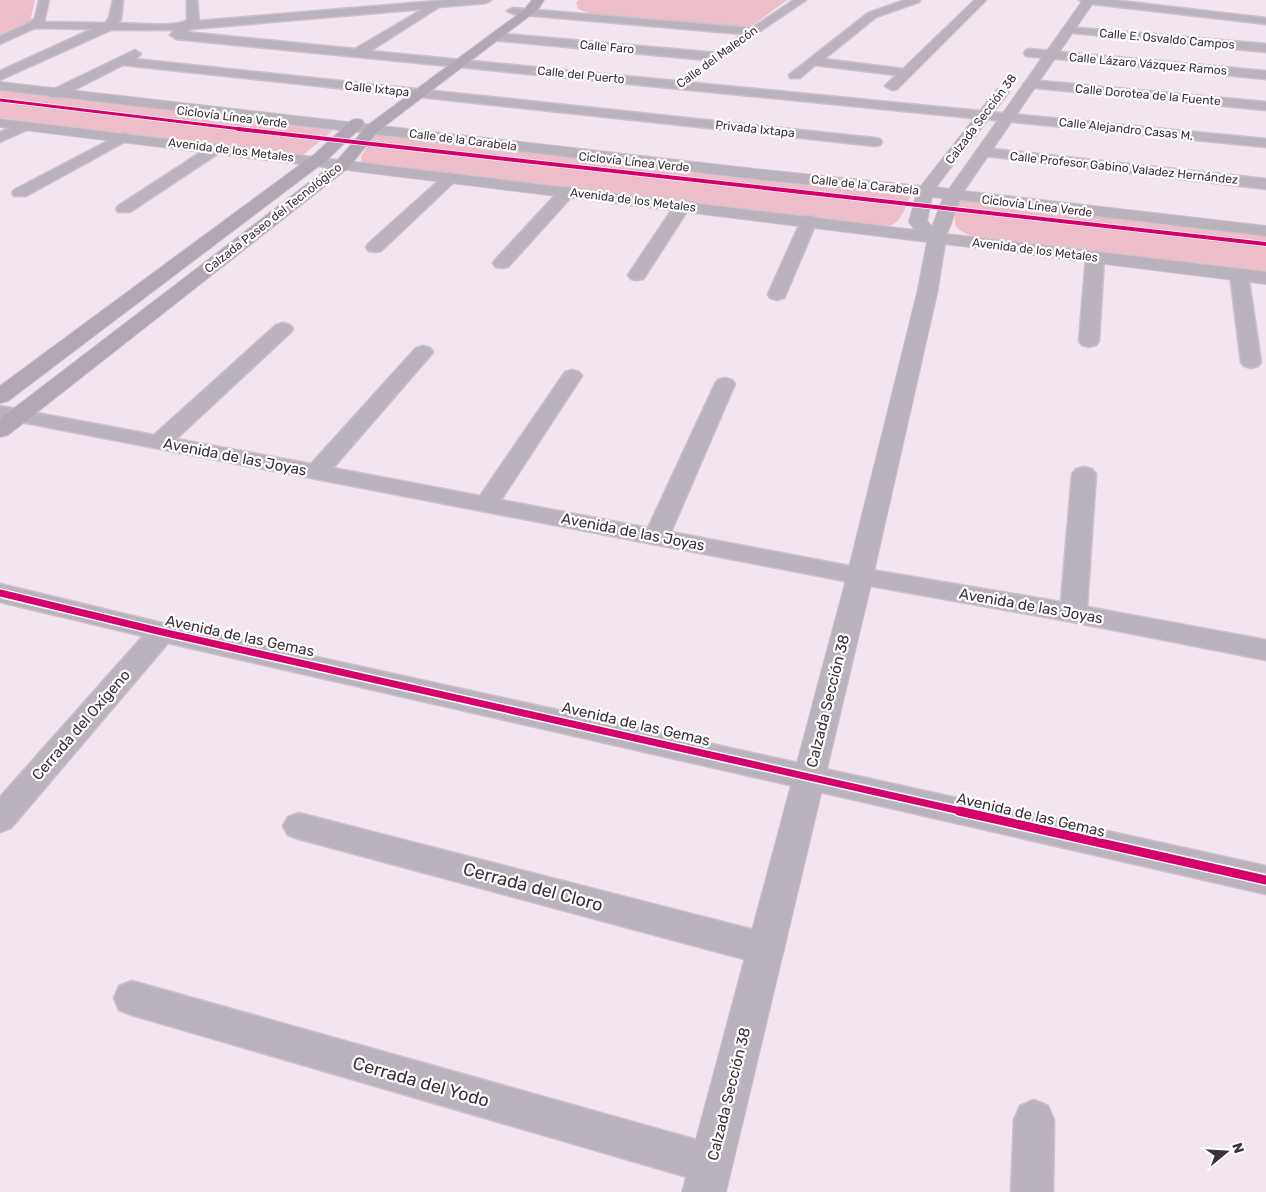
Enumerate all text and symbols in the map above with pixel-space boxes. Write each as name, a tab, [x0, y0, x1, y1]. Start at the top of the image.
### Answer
street label: Calle del Malecón	[674, 23, 760, 91]
street label: Calle E. Osvaldo Campos	[1099, 26, 1235, 52]
street label: Calle Faro	[579, 38, 635, 56]
street label: Calle Lázaro Vázquez Ramos	[1069, 50, 1227, 78]
street label: Calle del Puerto	[537, 63, 625, 87]
street label: Calzada Sección 38	[943, 71, 1019, 167]
street label: Calle Ixtapa	[344, 79, 410, 99]
street label: Calle Dorotea de la Fuente	[1075, 82, 1222, 108]
street label: Ciclovía Línea Verde	[176, 103, 288, 131]
street label: Calle Alejandro Casas M.	[1058, 115, 1194, 143]
street label: Privada Ixtapa	[715, 118, 795, 140]
street label: Calle de la Carabela	[408, 126, 518, 154]
street label: Avenida de los Metales	[167, 135, 295, 165]
street label: Ciclovía Línea Verde	[578, 149, 690, 175]
street label: Calle Profesor Gabino Valadez Hernández	[1009, 149, 1239, 187]
street label: Calzada Paseo del Tecnológico	[202, 160, 344, 276]
street label: Calle de la Carabela	[810, 172, 920, 198]
street label: Avenida de los Metales	[569, 185, 697, 215]
street label: Ciclovía Línea Verde	[981, 192, 1093, 220]
street label: Avenida de los Metales	[971, 235, 1099, 265]
street label: Avenida de las Joyas	[162, 434, 309, 480]
street label: Avenida de las Joyas	[560, 509, 707, 555]
street label: Avenida de las Joyas	[958, 584, 1105, 628]
street label: Avenida de las Gemas	[164, 611, 316, 661]
street label: Calzada Sección 38	[803, 633, 853, 769]
street label: Cerrada del Oxígeno	[28, 666, 134, 784]
street label: Avenida de las Gemas	[560, 698, 712, 750]
street label: Avenida de las Gemas	[955, 789, 1107, 841]
street label: Cerrada del Cloro	[461, 858, 605, 916]
street label: Calzada Sección 38	[704, 1026, 754, 1162]
street label: Cerrada del Yodo	[350, 1052, 492, 1112]
north arrow	[1201, 1127, 1251, 1177]
text: N	[1228, 1141, 1248, 1156]

